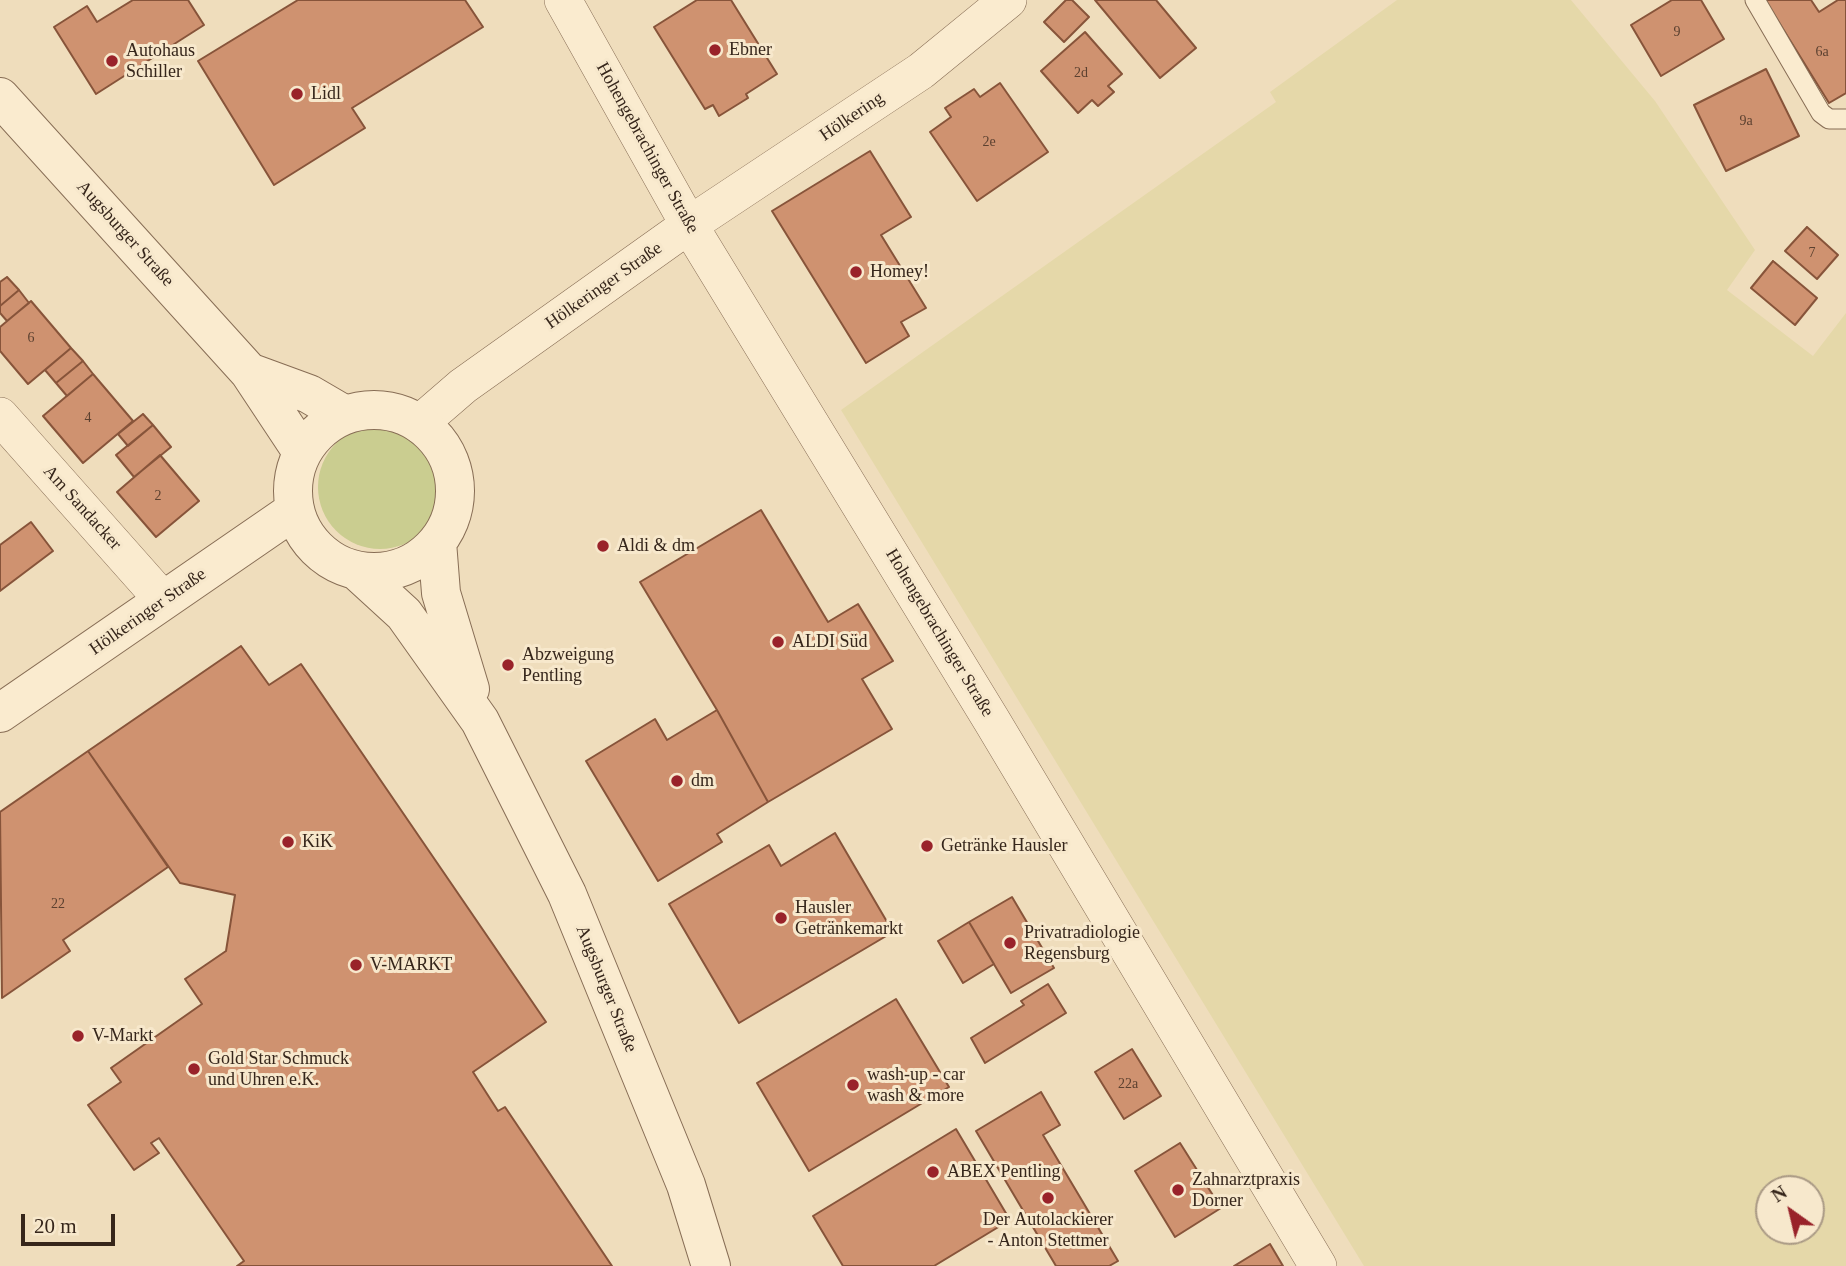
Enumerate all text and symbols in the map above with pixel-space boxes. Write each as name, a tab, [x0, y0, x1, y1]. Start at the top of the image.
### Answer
house number: 9	[1674, 24, 1680, 40]
place label: Ebner	[729, 39, 772, 61]
place label: Autohaus Schiller	[126, 40, 195, 82]
marker: Ebner	[707, 42, 723, 58]
house number: 6a	[1815, 44, 1829, 60]
marker: Autohaus Schiller	[104, 53, 120, 69]
street label: Hohengebrachinger Straße	[591, 59, 703, 237]
house number: 2d	[1074, 65, 1088, 81]
place label: Lidl	[311, 83, 341, 105]
marker: Lidl	[289, 86, 305, 102]
street label: Hölkering	[816, 88, 888, 146]
house number: 9a	[1739, 113, 1753, 129]
house number: 2e	[982, 134, 996, 150]
street label: Augsburger Straße	[72, 177, 178, 291]
street label: Hölkeringer Straße	[542, 238, 666, 334]
house number: 7	[1808, 245, 1815, 261]
place label: Homey!	[870, 261, 929, 283]
marker: Homey!	[848, 264, 864, 280]
house number: 6	[28, 330, 34, 346]
house number: 4	[84, 410, 92, 426]
street label: Am Sandacker	[38, 461, 126, 555]
house number: 2	[154, 488, 162, 504]
place label: Aldi & dm	[617, 535, 695, 557]
marker: Aldi & dm	[595, 538, 611, 554]
street label: Hohengebrachinger Straße	[880, 545, 998, 721]
street label: Hölkeringer Straße	[86, 564, 210, 660]
place label: ALDI Süd	[792, 631, 867, 653]
marker: ALDI Süd	[770, 634, 786, 650]
place label: Abzweigung Pentling	[522, 644, 614, 686]
marker: Abzweigung Pentling	[500, 657, 516, 673]
place label: dm	[691, 770, 714, 792]
marker: dm	[669, 773, 685, 789]
place label: KiK	[302, 831, 333, 853]
marker: KiK	[280, 834, 296, 850]
place label: Getränke Hausler	[941, 835, 1067, 857]
marker: Getränke Hausler	[919, 838, 935, 854]
house number: 22	[51, 896, 65, 912]
place label: Hausler Getränkemarkt	[795, 897, 903, 940]
marker: Hausler Getränkemarkt	[773, 910, 789, 926]
street label: Augsburger Straße	[571, 922, 641, 1056]
place label: Privatradiologie Regensburg	[1024, 922, 1140, 964]
marker: Privatradiologie Regensburg	[1002, 935, 1018, 951]
place label: V-MARKT	[370, 954, 452, 976]
marker: V-MARKT	[348, 957, 364, 973]
place label: V-Markt	[92, 1025, 153, 1047]
marker: V-Markt	[70, 1028, 86, 1044]
place label: Gold Star Schmuck und Uhren e.K.	[208, 1048, 349, 1090]
marker: Gold Star Schmuck und Uhren e.K.	[186, 1061, 202, 1077]
place label: wash-up - car wash & more	[867, 1064, 965, 1106]
house number: 22a	[1118, 1076, 1138, 1092]
marker: wash-up - car wash & more	[845, 1077, 861, 1093]
place label: ABEX Pentling	[947, 1161, 1061, 1183]
marker: ABEX Pentling	[925, 1164, 941, 1180]
place label: Zahnarztpraxis Dorner	[1192, 1169, 1300, 1212]
north arrow	[1755, 1175, 1825, 1245]
text: N	[1768, 1181, 1791, 1206]
marker: Zahnarztpraxis Dorner	[1170, 1182, 1186, 1198]
marker: Der Autolackierer - Anton Stettmer	[1040, 1190, 1056, 1206]
scale bar	[24, 1200, 119, 1244]
place label: Der Autolackierer - Anton Stettmer	[983, 1209, 1113, 1252]
text: 20 m	[34, 1214, 77, 1238]

